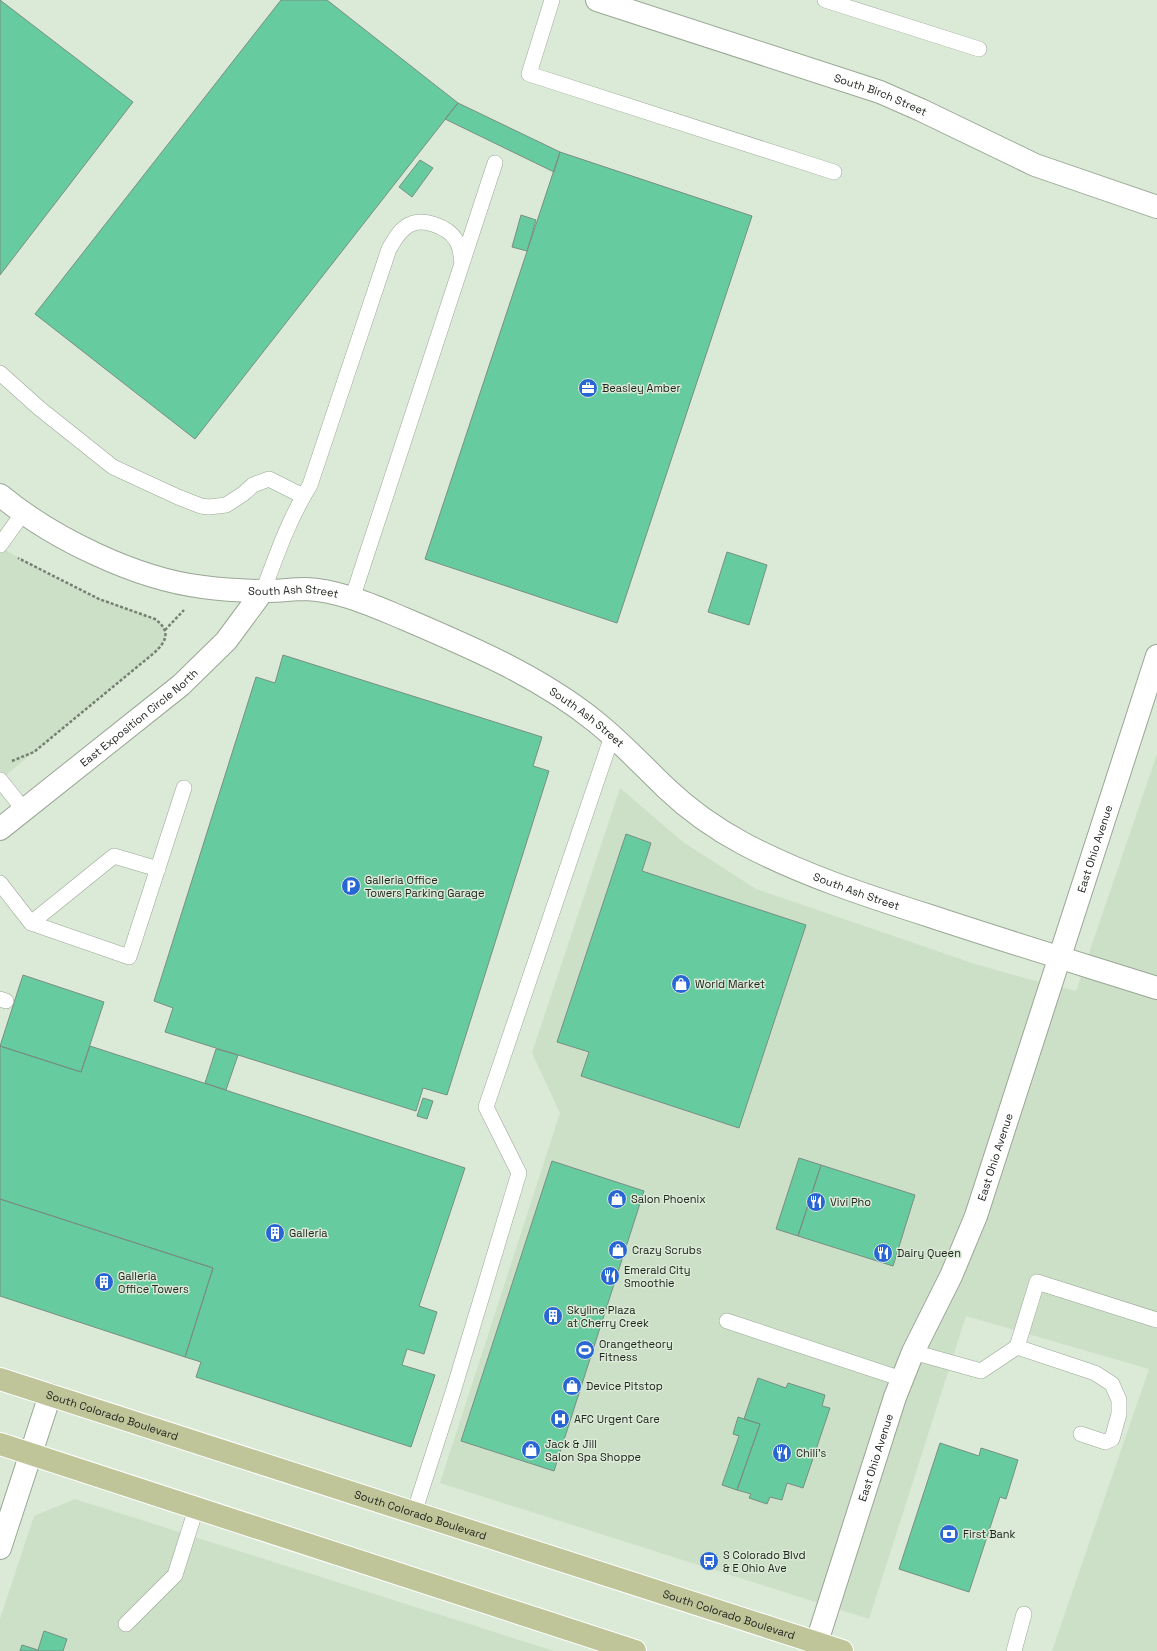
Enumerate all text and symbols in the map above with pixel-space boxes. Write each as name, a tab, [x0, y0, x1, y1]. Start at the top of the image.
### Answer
street label: South Birch Street	[832, 71, 929, 119]
office icon: Beasley Amber	[577, 377, 599, 399]
place label: Beasley Amber	[602, 381, 681, 395]
street label: South Ash Street	[248, 582, 340, 601]
street label: East Exposition Circle North	[77, 666, 201, 770]
street label: South Ash Street	[547, 684, 627, 750]
street label: East Ohio Avenue	[1074, 803, 1115, 894]
street label: South Ash Street	[811, 869, 902, 913]
place label: Galleria Office Towers Parking Garage	[365, 873, 484, 900]
parking icon: Galleria Office Towers Parking Garage	[340, 875, 362, 897]
shop icon: World Market	[670, 973, 692, 995]
place label: World Market	[695, 977, 765, 991]
street label: East Ohio Avenue	[974, 1111, 1016, 1203]
shop icon: Salon Phoenix	[606, 1188, 628, 1210]
restaurant icon: Vivi Pho	[805, 1191, 827, 1213]
place label: Salon Phoenix	[631, 1192, 706, 1206]
place label: Vivi Pho	[830, 1195, 871, 1209]
building icon: Galleria	[264, 1222, 286, 1244]
place label: Galleria	[289, 1226, 328, 1240]
shop icon: Crazy Scrubs	[607, 1239, 629, 1261]
restaurant icon: Dairy Queen	[872, 1242, 894, 1264]
place label: Crazy Scrubs	[632, 1243, 702, 1257]
place label: Dairy Queen	[897, 1246, 961, 1260]
place label: Emerald City Smoothie	[624, 1263, 691, 1290]
restaurant icon: Emerald City Smoothie	[599, 1265, 621, 1287]
place label: Galleria Office Towers	[118, 1269, 189, 1296]
building icon: Galleria Office Towers	[93, 1271, 115, 1293]
place label: Skyline Plaza at Cherry Creek	[567, 1303, 649, 1330]
building icon: Skyline Plaza at Cherry Creek	[542, 1305, 564, 1327]
place label: Orangetheory Fitness	[599, 1337, 673, 1364]
sports icon: Orangetheory Fitness	[574, 1339, 596, 1361]
shop icon: Device Pitstop	[561, 1375, 583, 1397]
place label: Device Pitstop	[586, 1379, 663, 1393]
street label: South Colorado Boulevard	[44, 1387, 180, 1443]
hospital icon: AFC Urgent Care	[549, 1408, 571, 1430]
place label: AFC Urgent Care	[574, 1412, 660, 1426]
street label: East Ohio Avenue	[855, 1412, 896, 1503]
place label: Jack & Jill Salon Spa Shoppe	[545, 1437, 641, 1464]
shop icon: Jack & Jill Salon Spa Shoppe	[520, 1439, 542, 1461]
restaurant icon: Chili's	[771, 1442, 793, 1464]
place label: Chili's	[796, 1446, 827, 1460]
street label: South Colorado Boulevard	[353, 1487, 488, 1543]
bank icon: First Bank	[938, 1523, 960, 1545]
place label: First Bank	[963, 1527, 1016, 1541]
place label: S Colorado Blvd & E Ohio Ave	[723, 1548, 806, 1575]
bus stop icon: S Colorado Blvd & E Ohio Ave	[698, 1550, 720, 1572]
street label: South Colorado Boulevard	[661, 1587, 797, 1642]

